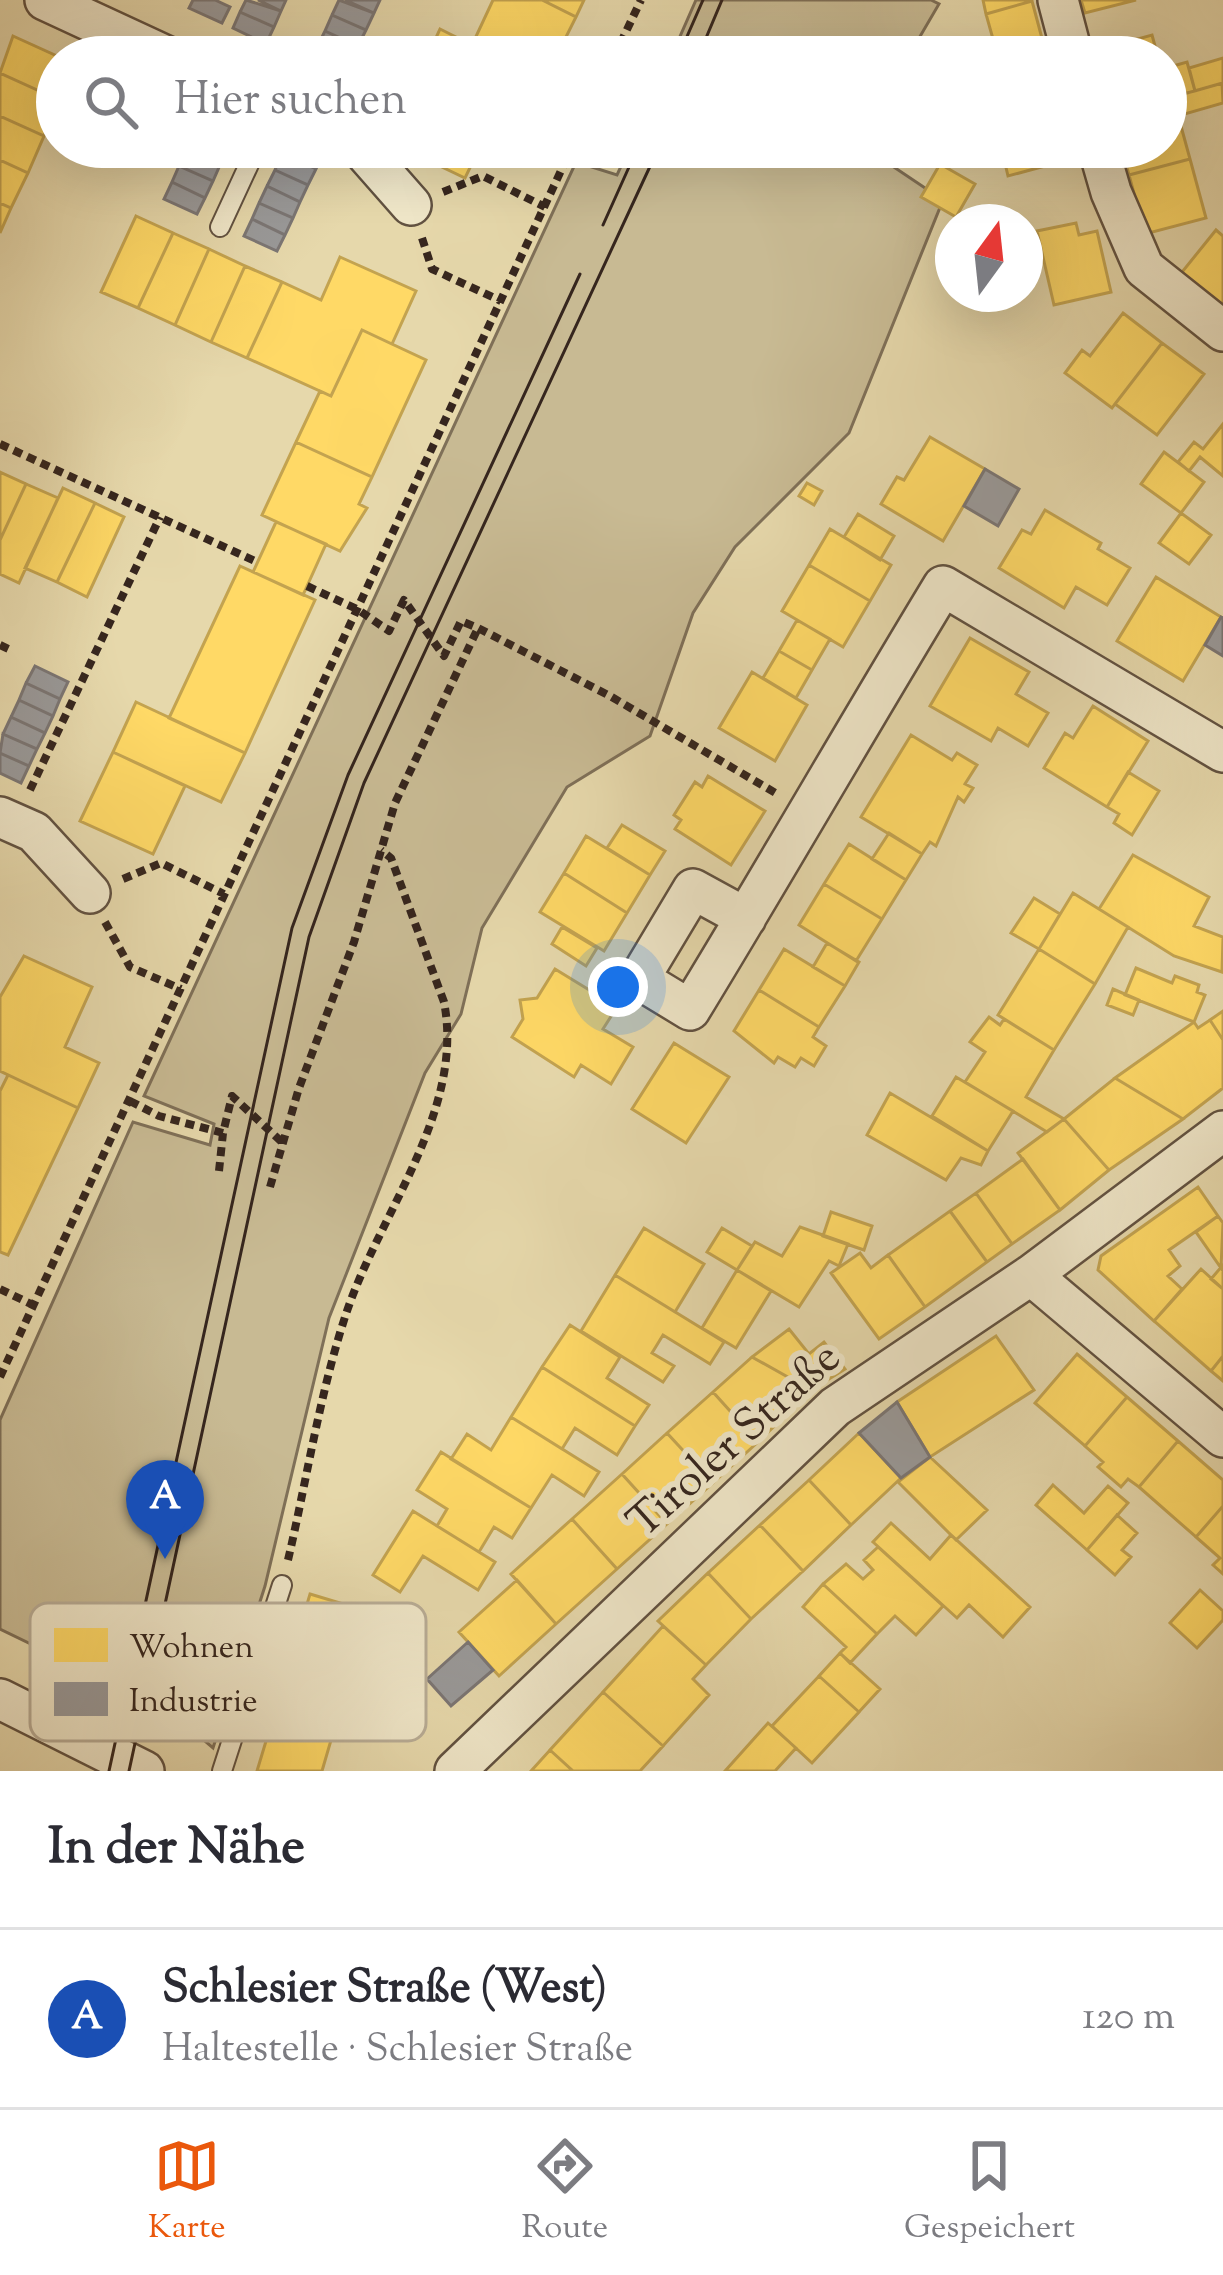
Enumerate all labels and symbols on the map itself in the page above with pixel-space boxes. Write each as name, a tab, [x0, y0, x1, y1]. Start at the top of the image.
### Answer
north arrow	[935, 204, 1043, 312]
your location	[588, 957, 648, 1017]
street label: Tiroler Straße	[615, 1328, 857, 1556]
pin: A	[126, 1460, 204, 1559]
legend	[30, 1603, 426, 1741]
text: Wohnen	[129, 1625, 254, 1673]
text: Industrie	[129, 1679, 258, 1727]

